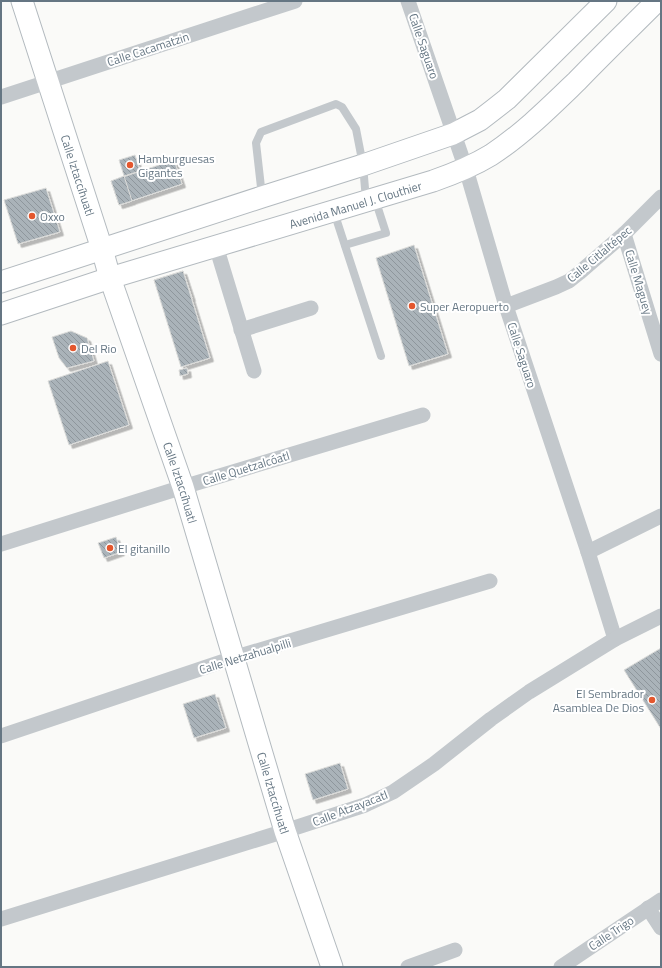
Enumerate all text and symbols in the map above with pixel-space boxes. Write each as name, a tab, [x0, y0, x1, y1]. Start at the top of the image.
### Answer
street label: Calle Saguaro	[404, 11, 444, 81]
street label: Calle Cacamatzin	[104, 27, 192, 71]
street label: Calle Iztaccíhuatl	[56, 132, 100, 218]
place label: Hamburguesas Gigantes	[138, 149, 215, 182]
marker: Hamburguesas Gigantes	[125, 160, 135, 170]
street label: Avenida Manuel J. Clouthier	[287, 175, 424, 233]
place label: Oxxo	[40, 207, 65, 226]
marker: Oxxo	[27, 211, 37, 221]
street label: Calle Citlaltépec	[562, 221, 636, 287]
street label: Calle Maguey	[620, 247, 658, 317]
place label: Super Aeropuerto	[420, 297, 509, 316]
marker: Super Aeropuerto	[407, 301, 417, 311]
street label: Calle Saguaro	[502, 320, 542, 390]
place label: Del Rio	[81, 339, 117, 358]
marker: Del Rio	[68, 343, 78, 353]
street label: Calle Iztaccíhuatl	[158, 439, 203, 525]
street label: Calle Quetzalcóatl	[200, 446, 292, 490]
place label: El gitanillo	[118, 539, 170, 558]
marker: El gitanillo	[105, 543, 115, 553]
street label: Calle Netzahualpilli	[197, 633, 293, 679]
place label: El Sembrador Asamblea De Dios	[553, 684, 644, 717]
marker: El Sembrador Asamblea De Dios	[647, 695, 657, 705]
street label: Calle Iztaccíhuatl	[253, 750, 295, 836]
street label: Calle Atzayacatl	[310, 785, 390, 831]
street label: Calle Trigo	[584, 911, 638, 955]

